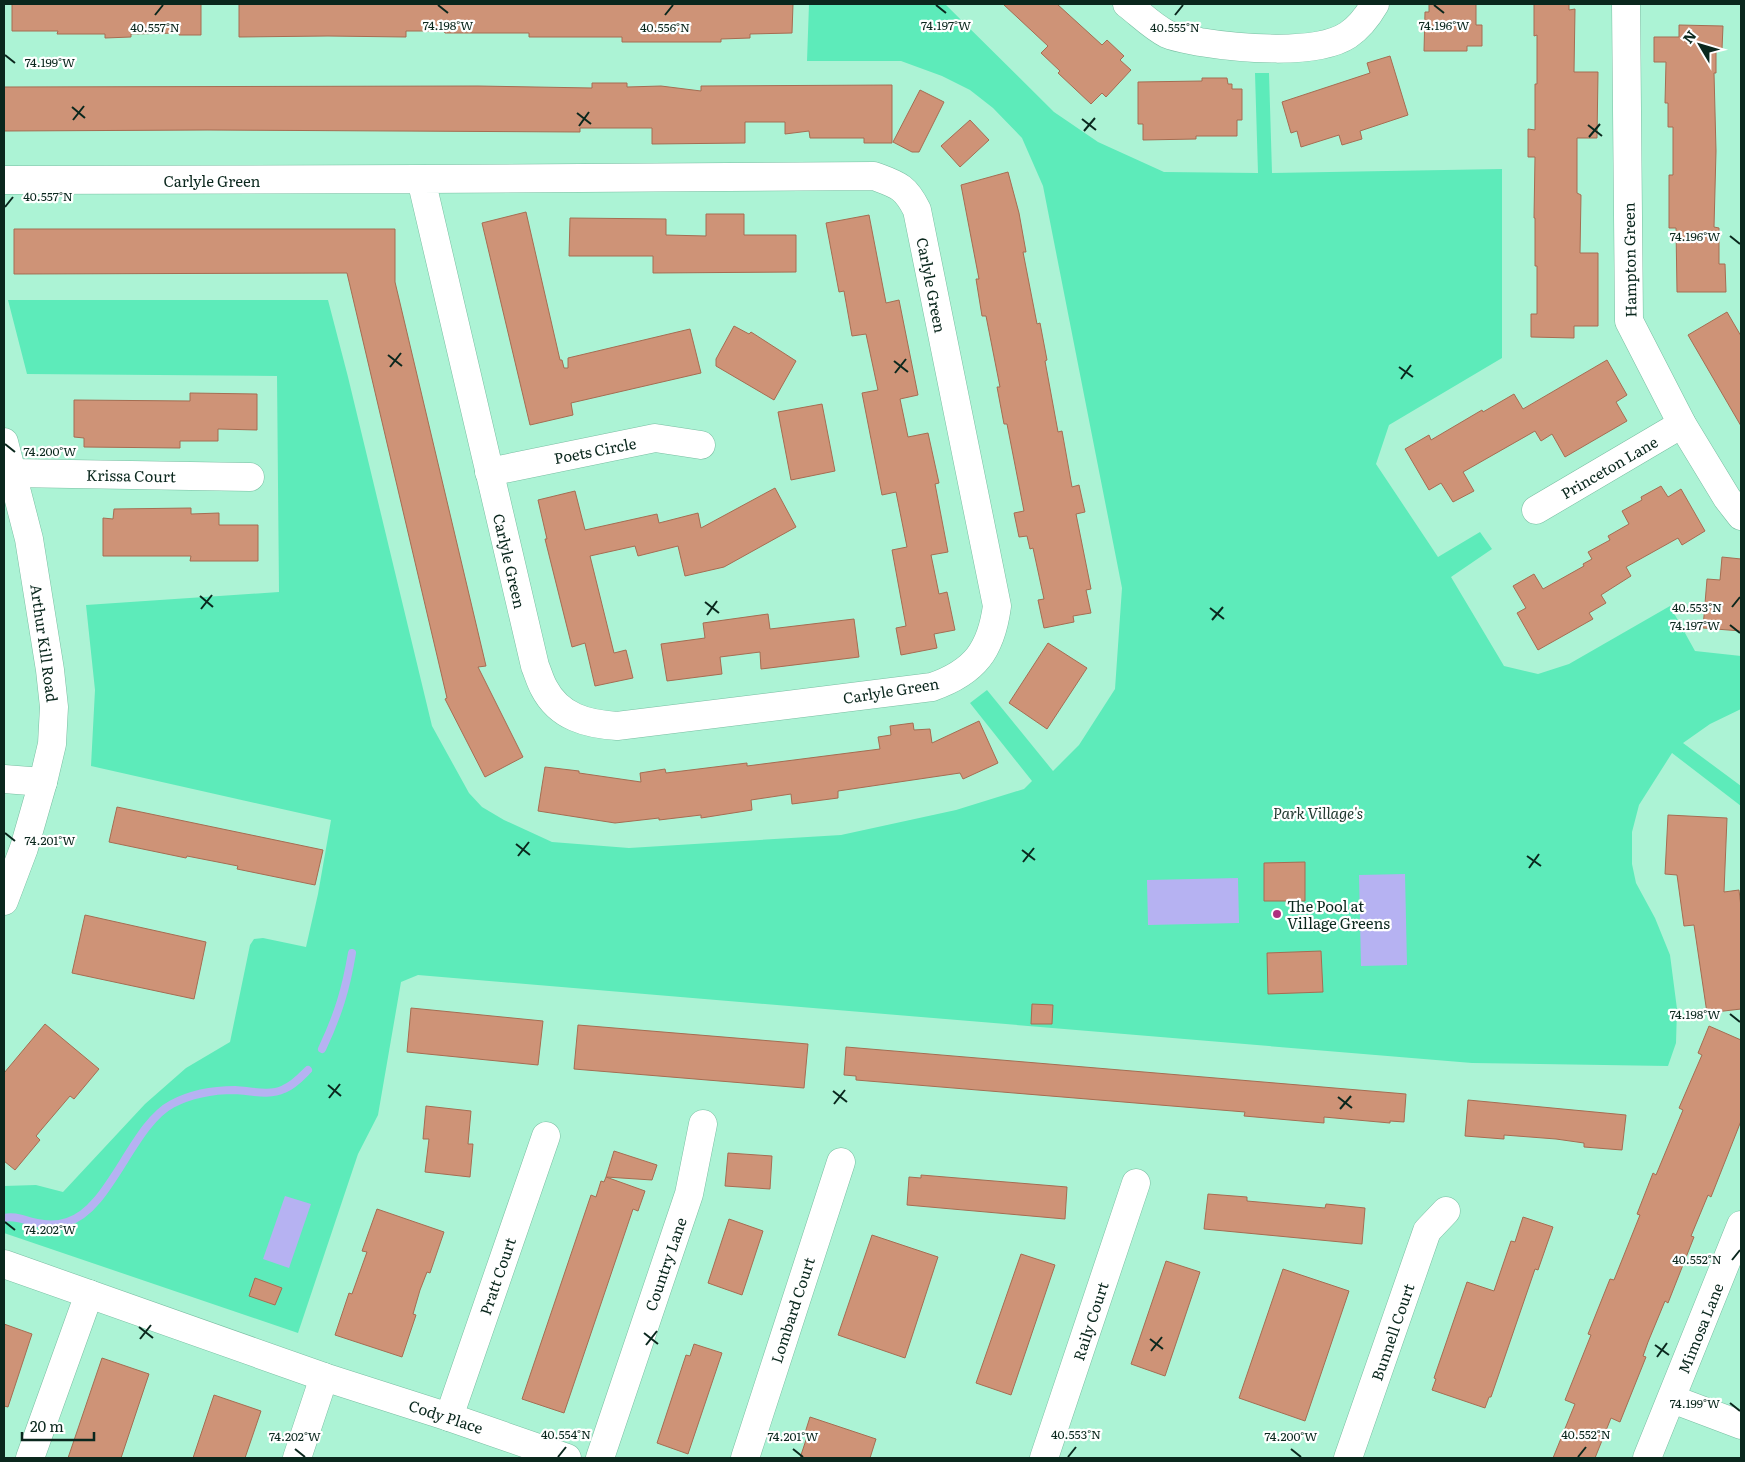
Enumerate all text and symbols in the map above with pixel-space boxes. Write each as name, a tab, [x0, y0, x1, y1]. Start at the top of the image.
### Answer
text: 74.198°W	[423, 16, 473, 34]
text: 74.197°W	[921, 16, 971, 34]
text: 74.196°W	[1419, 16, 1469, 34]
text: 40.557°N	[130, 18, 180, 36]
text: 40.556°N	[640, 18, 690, 36]
text: 40.555°N	[1150, 18, 1200, 36]
north arrow	[1675, 20, 1725, 70]
text: N	[1677, 25, 1701, 47]
text: 74.199°W	[25, 53, 75, 71]
street label: Carlyle Green	[163, 169, 261, 192]
text: 40.557°N	[23, 187, 73, 205]
street label: Hampton Green	[1616, 202, 1642, 318]
text: 74.196°W	[1670, 227, 1720, 245]
street label: Carlyle Green	[911, 235, 953, 335]
street label: Princeton Lane	[1556, 430, 1662, 504]
street label: Poets Circle	[552, 431, 638, 469]
text: 74.200°W	[24, 442, 76, 460]
street label: Krissa Court	[86, 463, 176, 487]
street label: Carlyle Green	[488, 511, 532, 611]
street label: Arthur Kill Road	[25, 583, 65, 703]
text: 40.553°N	[1672, 598, 1722, 616]
text: 74.197°W	[1670, 616, 1720, 634]
street label: Carlyle Green	[841, 671, 941, 709]
park label: Park Village's	[1273, 801, 1363, 824]
text: 74.201°W	[25, 831, 75, 849]
place label: The Pool at Village Greens	[1287, 894, 1390, 934]
marker: The Pool at Village Greens	[1271, 908, 1283, 920]
text: 74.198°W	[1670, 1005, 1720, 1023]
street label: Country Lane	[638, 1214, 692, 1314]
text: 74.202°W	[24, 1220, 76, 1238]
street label: Pratt Court	[473, 1234, 521, 1318]
text: 40.552°N	[1672, 1250, 1722, 1268]
street label: Lombard Court	[764, 1254, 820, 1366]
street label: Raily Court	[1066, 1279, 1114, 1363]
street label: Mimosa Lane	[1671, 1279, 1729, 1377]
street label: Bunnell Court	[1365, 1280, 1419, 1384]
street label: Cody Place	[406, 1393, 486, 1439]
text: 74.199°W	[1670, 1394, 1720, 1412]
scale bar	[22, 1410, 95, 1442]
text: 20 m	[30, 1414, 64, 1437]
text: 40.554°N	[541, 1425, 591, 1443]
text: 40.553°N	[1051, 1425, 1101, 1443]
text: 40.552°N	[1561, 1425, 1611, 1443]
text: 74.202°W	[269, 1427, 321, 1445]
text: 74.201°W	[768, 1427, 818, 1445]
text: 74.200°W	[1265, 1427, 1317, 1445]

